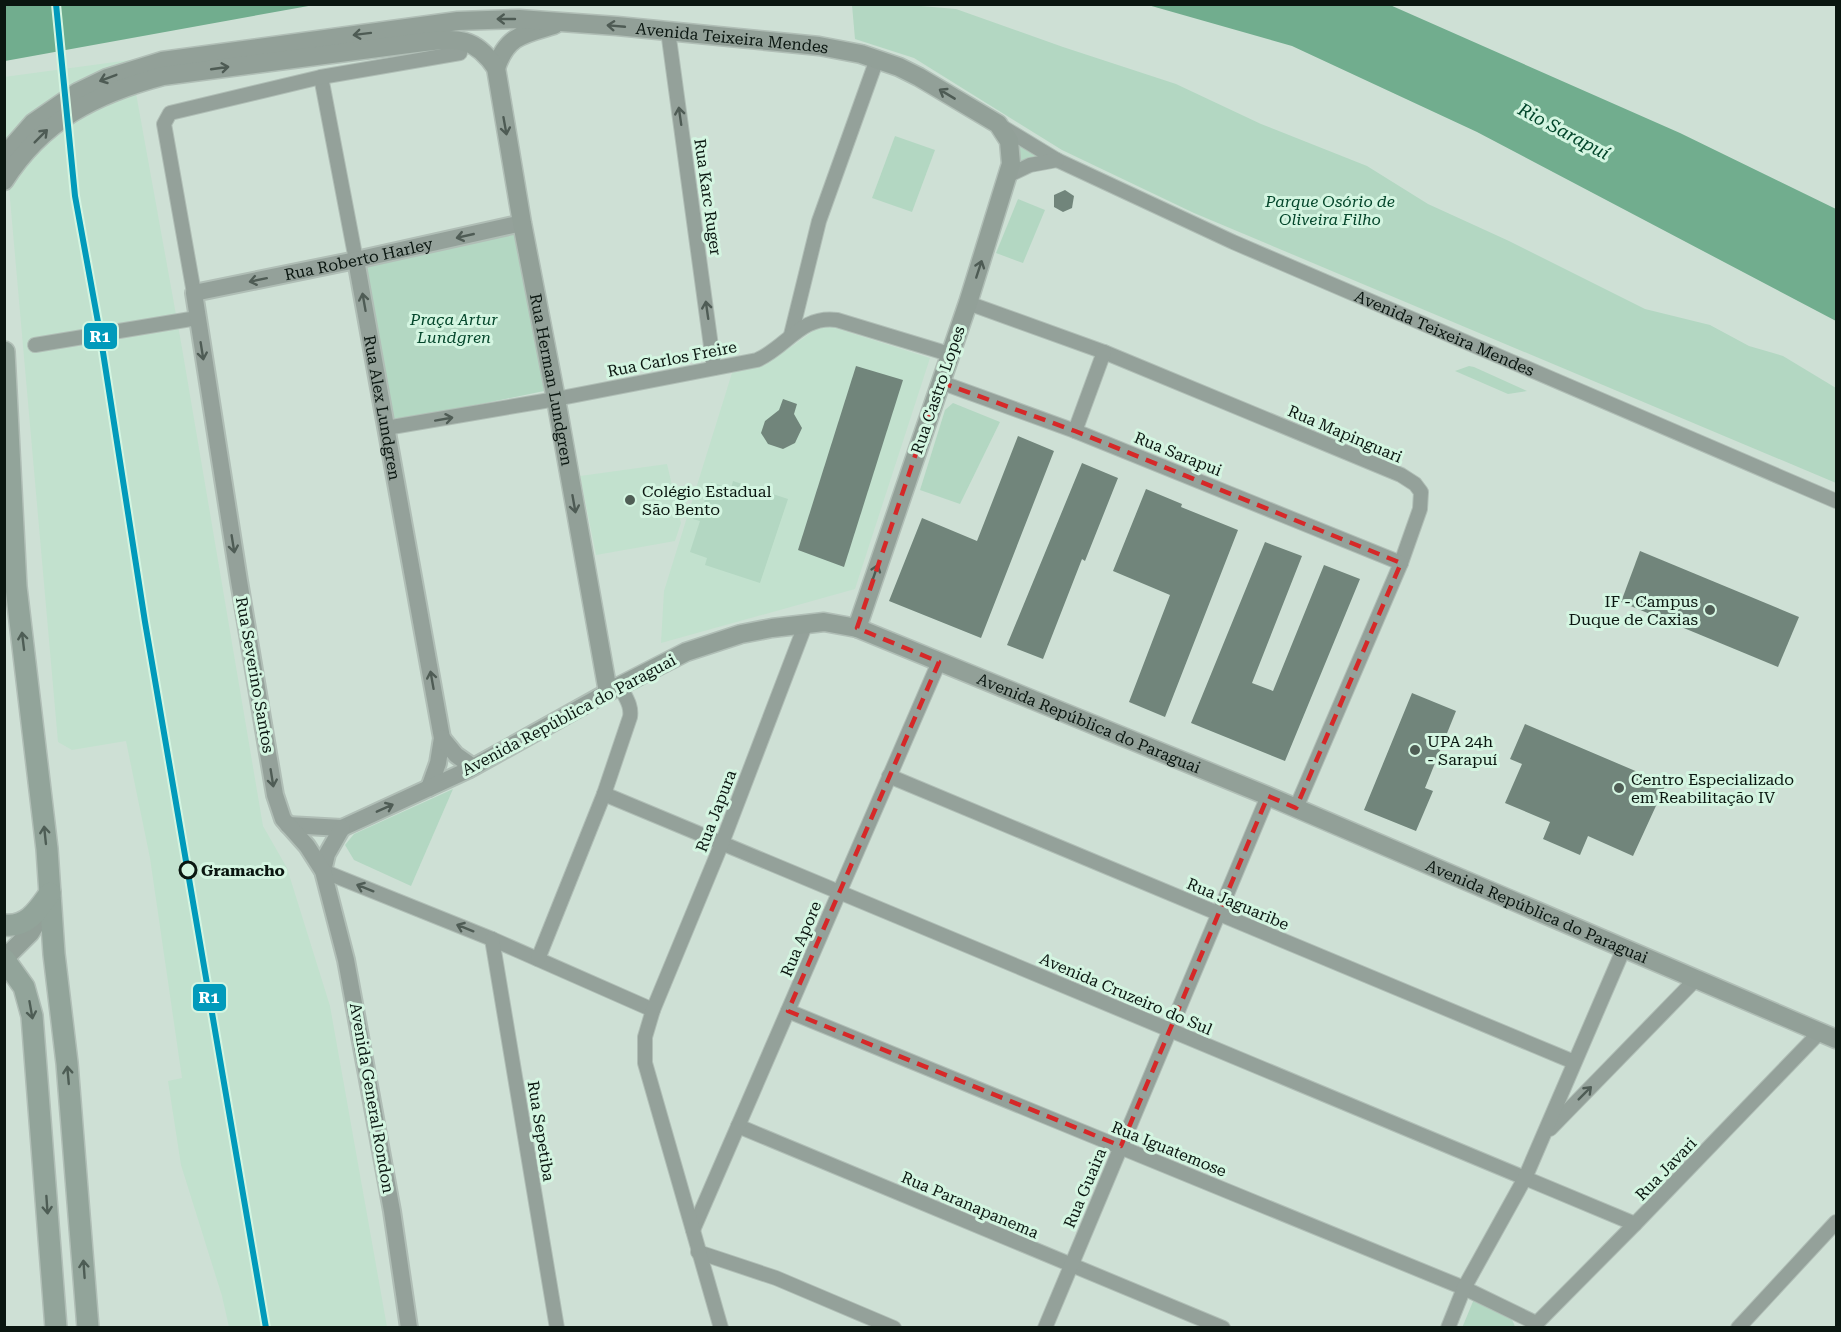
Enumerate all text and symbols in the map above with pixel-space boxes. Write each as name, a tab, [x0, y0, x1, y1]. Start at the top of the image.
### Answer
one-way arrow	[497, 13, 517, 25]
street label: Avenida Teixeira Mendes	[635, 18, 830, 57]
one-way arrow	[607, 20, 627, 31]
one-way arrow	[352, 29, 372, 40]
one-way arrow	[209, 62, 229, 73]
one-way arrow	[99, 73, 118, 84]
one-way arrow	[939, 87, 956, 99]
water label: Rio Sarapuí	[1514, 98, 1613, 164]
one-way arrow	[674, 107, 685, 127]
one-way arrow	[500, 116, 511, 135]
one-way arrow	[33, 129, 48, 144]
street label: Rua Karc Ruger	[690, 137, 726, 257]
park label: Parque Osório de Oliveira Filho	[1264, 192, 1395, 229]
one-way arrow	[456, 231, 475, 242]
street label: Rua Roberto Harley	[283, 234, 435, 284]
one-way arrow	[974, 260, 985, 279]
one-way arrow	[249, 275, 268, 286]
street label: Avenida Teixeira Mendes	[1352, 286, 1538, 380]
street label: Rua Herman Lundgren	[526, 292, 577, 467]
one-way arrow	[358, 293, 369, 313]
one-way arrow	[701, 300, 712, 320]
park label: Praça Artur Lundgren	[409, 310, 498, 347]
line badge: R1	[83, 322, 118, 350]
street label: Rua Castro Lopes	[907, 323, 969, 457]
text: R1	[90, 327, 110, 346]
street label: Rua Alex Lundgren	[360, 334, 405, 482]
street label: Rua Carlos Freire	[606, 337, 739, 381]
one-way arrow	[197, 341, 208, 361]
street label: Rua Mapinguari	[1285, 401, 1405, 467]
one-way arrow	[434, 413, 453, 424]
street label: Rua Sarapui	[1131, 428, 1225, 480]
place label: Colégio Estadual São Bento	[642, 482, 771, 519]
one-way arrow	[569, 493, 580, 513]
marker: Colégio Estadual São Bento	[623, 493, 637, 507]
one-way arrow	[228, 533, 239, 553]
one-way arrow	[871, 564, 882, 582]
place label: IF - Campus Duque de Caxias	[1569, 592, 1698, 629]
street label: Rua Severino Santos	[232, 595, 278, 755]
marker: IF - Campus Duque de Caxias	[1703, 603, 1717, 617]
one-way arrow	[17, 632, 28, 651]
street label: Avenida República do Paraguai	[459, 650, 679, 780]
street label: Avenida República do Paraguai	[974, 669, 1204, 777]
one-way arrow	[426, 671, 437, 691]
place label: UPA 24h - Sarapuí	[1427, 732, 1497, 769]
marker: UPA 24h - Sarapuí	[1408, 743, 1422, 757]
one-way arrow	[267, 767, 278, 787]
street label: Rua Japura	[692, 767, 740, 855]
place label: Centro Especializado em Reabilitação IV	[1631, 770, 1794, 807]
marker: Centro Especializado em Reabilitação IV	[1612, 781, 1626, 795]
one-way arrow	[376, 802, 394, 813]
one-way arrow	[39, 825, 50, 845]
street label: Avenida República do Paraguai	[1423, 855, 1651, 967]
marker: Gramacho	[179, 861, 197, 879]
place label: Gramacho	[201, 861, 285, 880]
street label: Rua Jaguaribe	[1184, 874, 1292, 934]
one-way arrow	[356, 882, 375, 893]
street label: Rua Apore	[777, 898, 825, 980]
one-way arrow	[456, 922, 474, 933]
street label: Avenida Cruzeiro do Sul	[1037, 949, 1215, 1039]
line badge: R1	[192, 983, 227, 1012]
text: R1	[199, 988, 219, 1007]
one-way arrow	[26, 1000, 37, 1020]
street label: Avenida General Rondon	[346, 1001, 398, 1195]
one-way arrow	[62, 1065, 73, 1085]
street label: Rua Sepetiba	[524, 1079, 558, 1183]
one-way arrow	[1578, 1085, 1593, 1100]
street label: Rua Iguatemose	[1109, 1117, 1229, 1181]
street label: Rua Javari	[1631, 1134, 1701, 1204]
street label: Rua Guaira	[1060, 1145, 1111, 1231]
street label: Rua Paranapanema	[898, 1167, 1042, 1243]
one-way arrow	[41, 1194, 52, 1214]
one-way arrow	[78, 1260, 89, 1280]

